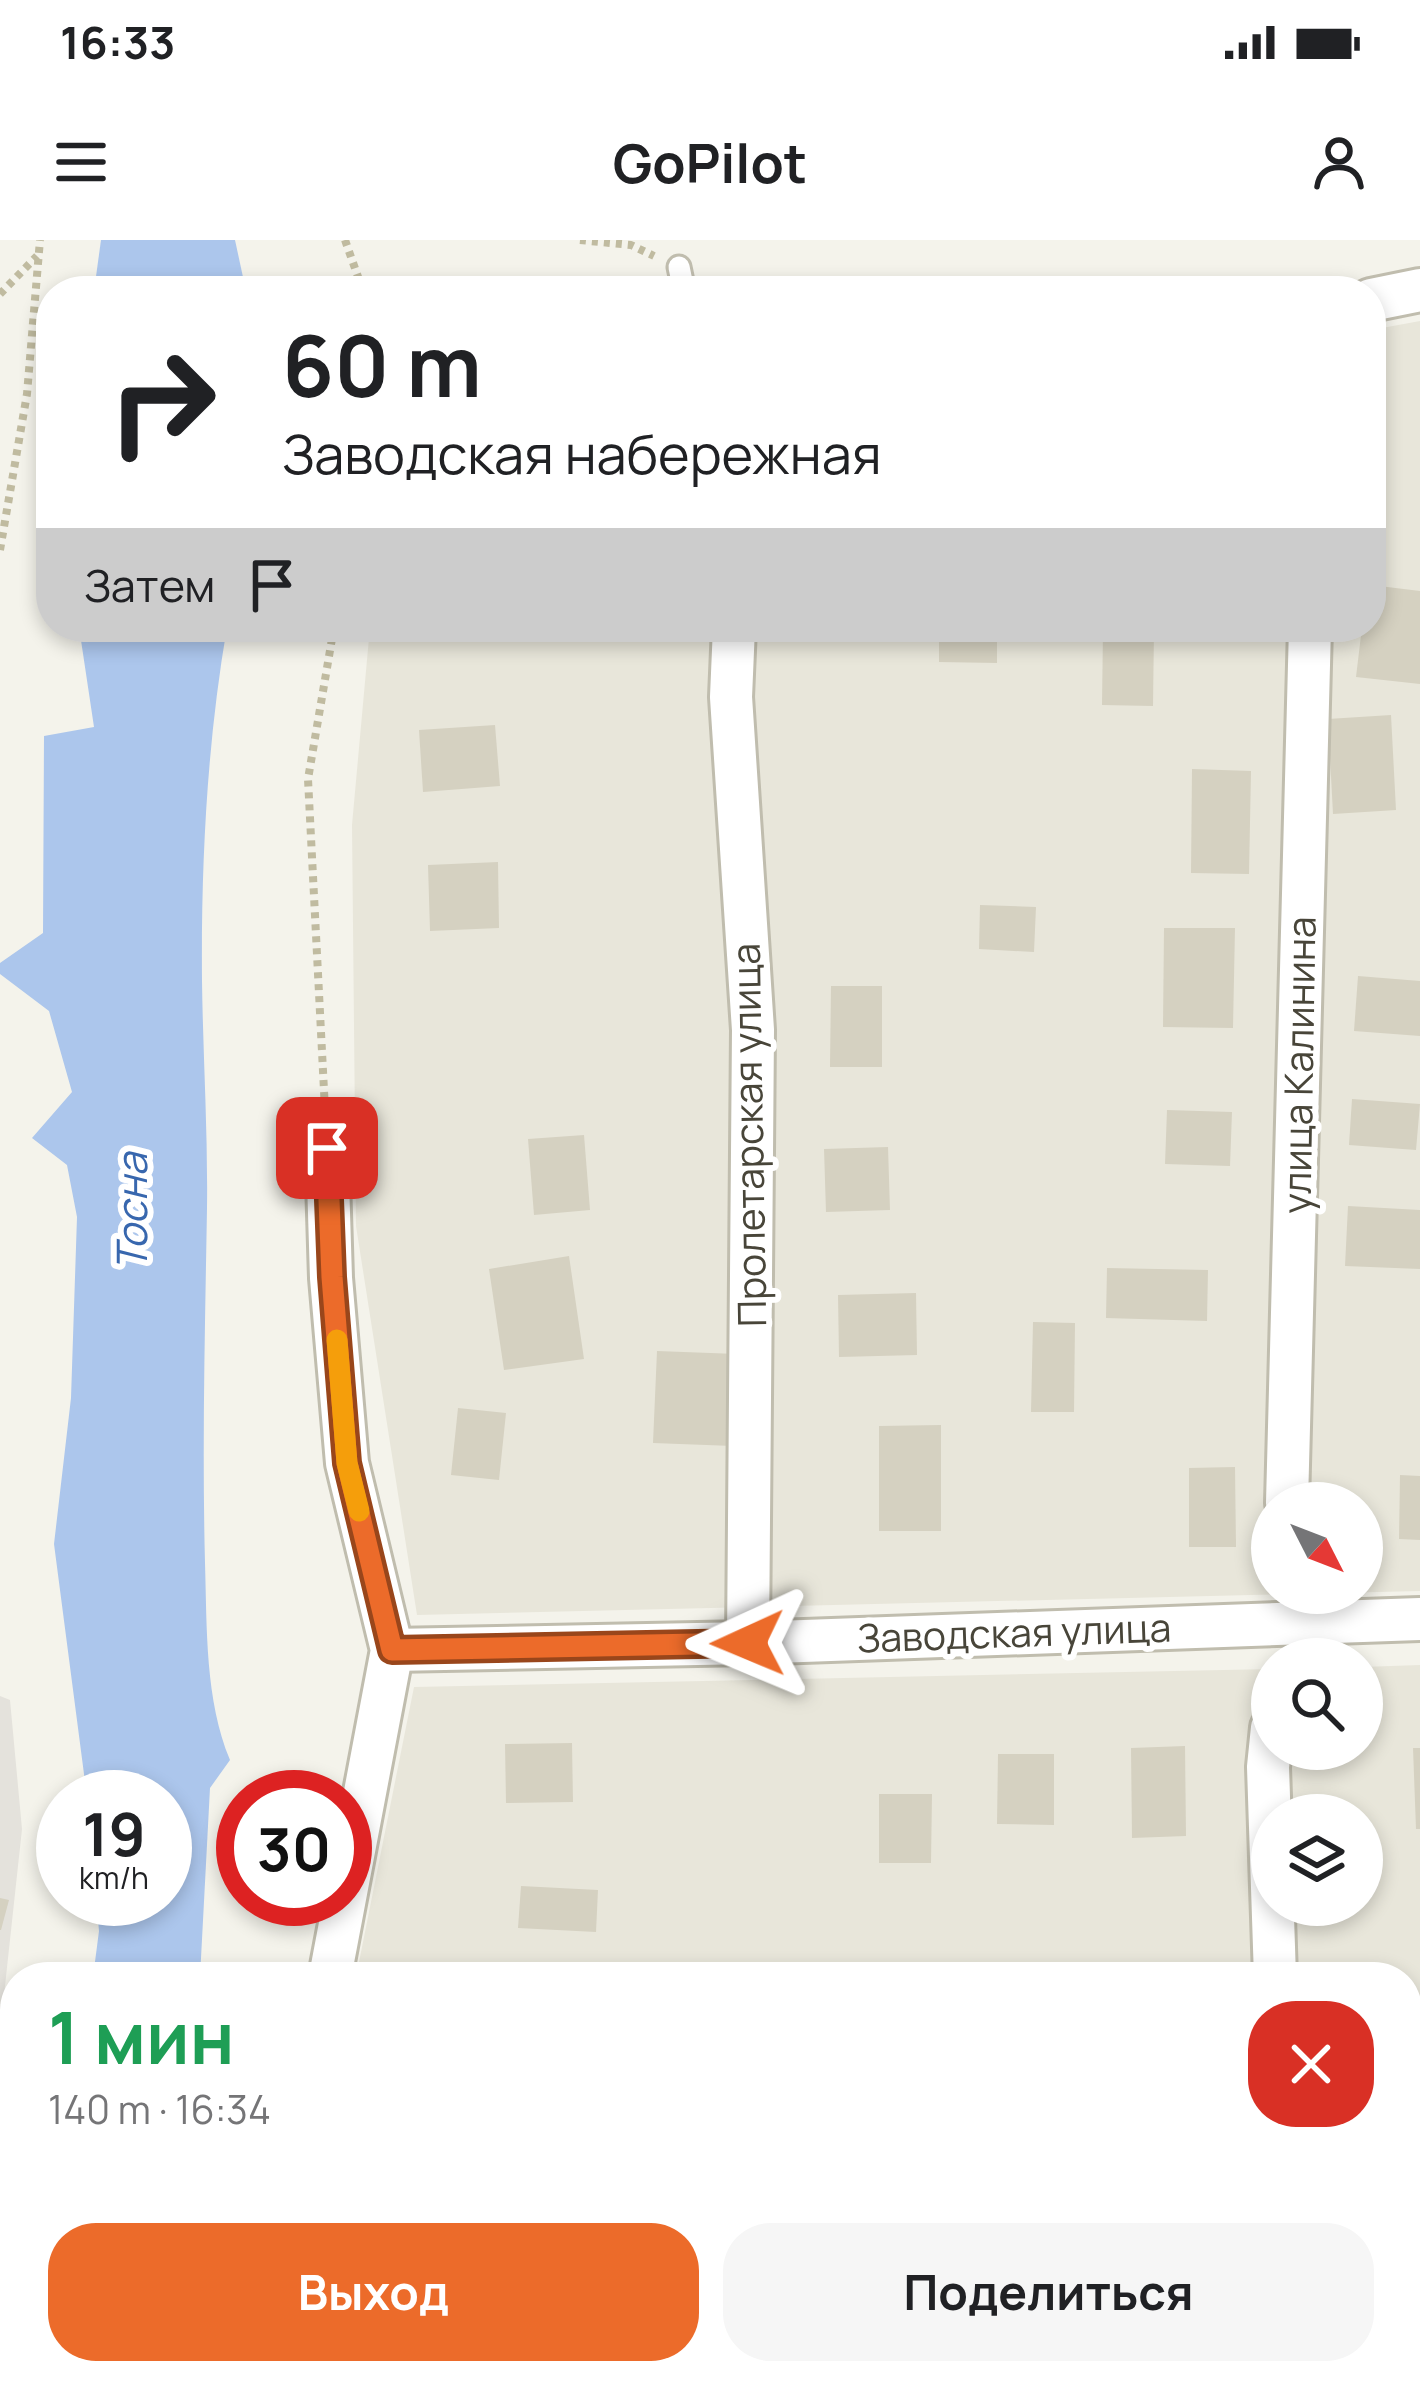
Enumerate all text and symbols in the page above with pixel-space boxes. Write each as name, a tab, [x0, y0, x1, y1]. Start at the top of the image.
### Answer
text: 16:33	[60, 11, 175, 73]
text: GoPilot	[613, 125, 807, 199]
icon: menu	[48, 129, 114, 195]
icon: person	[1306, 129, 1372, 195]
text: 60 m	[282, 307, 482, 422]
icon: right	[84, 324, 240, 480]
text: Заводская набережная	[282, 416, 882, 490]
icon: arrive	[239, 552, 305, 618]
text: Затем	[84, 554, 215, 616]
street label: улица Калинина	[1268, 916, 1328, 1214]
street label: Пролетарская улица	[718, 943, 778, 1327]
pin	[276, 1097, 378, 1199]
icon: arrive	[294, 1115, 360, 1181]
water label: Тосна	[102, 1150, 160, 1271]
north arrow	[1251, 1482, 1383, 1614]
map controls	[1251, 1482, 1383, 1926]
position arrow	[685, 1580, 811, 1706]
street label: Заводская улица	[856, 1600, 1172, 1664]
button: search	[1251, 1638, 1383, 1770]
speed limit sign: 30	[216, 1770, 372, 1926]
text: 19	[82, 1792, 146, 1874]
button: layers	[1251, 1794, 1383, 1926]
text: km/h	[79, 1857, 149, 1898]
text: 1 мин	[48, 1987, 235, 2086]
button: close	[1248, 2001, 1374, 2127]
text: 140 m · 16:34	[48, 2082, 271, 2136]
button: Выход	[48, 2223, 699, 2361]
button: Поделиться	[723, 2223, 1374, 2361]

